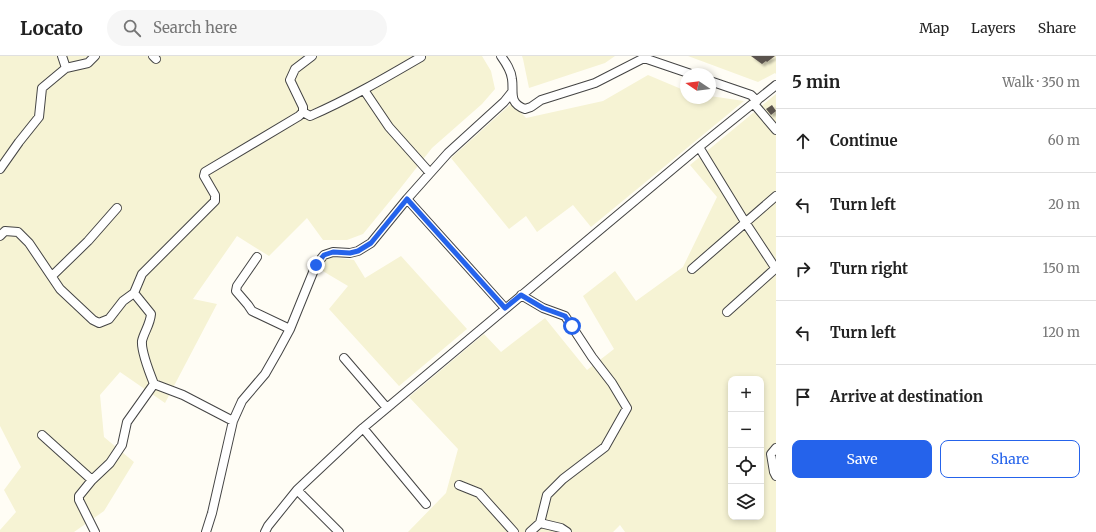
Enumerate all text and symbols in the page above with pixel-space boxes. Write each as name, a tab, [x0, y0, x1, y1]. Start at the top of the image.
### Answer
search box	[107, 10, 387, 46]
text: Locato	[20, 16, 83, 40]
icon: search	[121, 17, 143, 39]
text: Search here	[153, 18, 237, 37]
text: Map	[919, 19, 949, 37]
text: Layers	[971, 19, 1016, 37]
text: Share	[1038, 19, 1076, 37]
north arrow	[680, 68, 716, 104]
text: 5 min	[792, 71, 840, 93]
text: Walk · 350 m	[1002, 74, 1080, 91]
icon: ahead	[792, 130, 814, 152]
text: Continue	[830, 131, 898, 150]
text: 60 m	[1048, 132, 1080, 149]
icon: left	[792, 194, 814, 216]
text: Turn left	[830, 195, 896, 214]
text: 20 m	[1048, 196, 1080, 213]
route end	[307, 256, 325, 274]
icon: right	[792, 258, 814, 280]
text: Turn right	[830, 259, 908, 278]
text: 150 m	[1043, 260, 1080, 277]
route start	[563, 317, 581, 335]
icon: left	[792, 322, 814, 344]
text: Turn left	[830, 323, 896, 342]
text: 120 m	[1042, 324, 1080, 341]
map controls	[728, 376, 764, 520]
button: +	[728, 376, 764, 412]
icon: arrive	[792, 386, 814, 408]
text: Arrive at destination	[830, 387, 983, 406]
button: −	[728, 412, 764, 448]
button: Save	[792, 440, 932, 478]
button: Share	[940, 440, 1080, 478]
button: locate	[728, 448, 764, 484]
button: layers	[728, 484, 764, 520]

